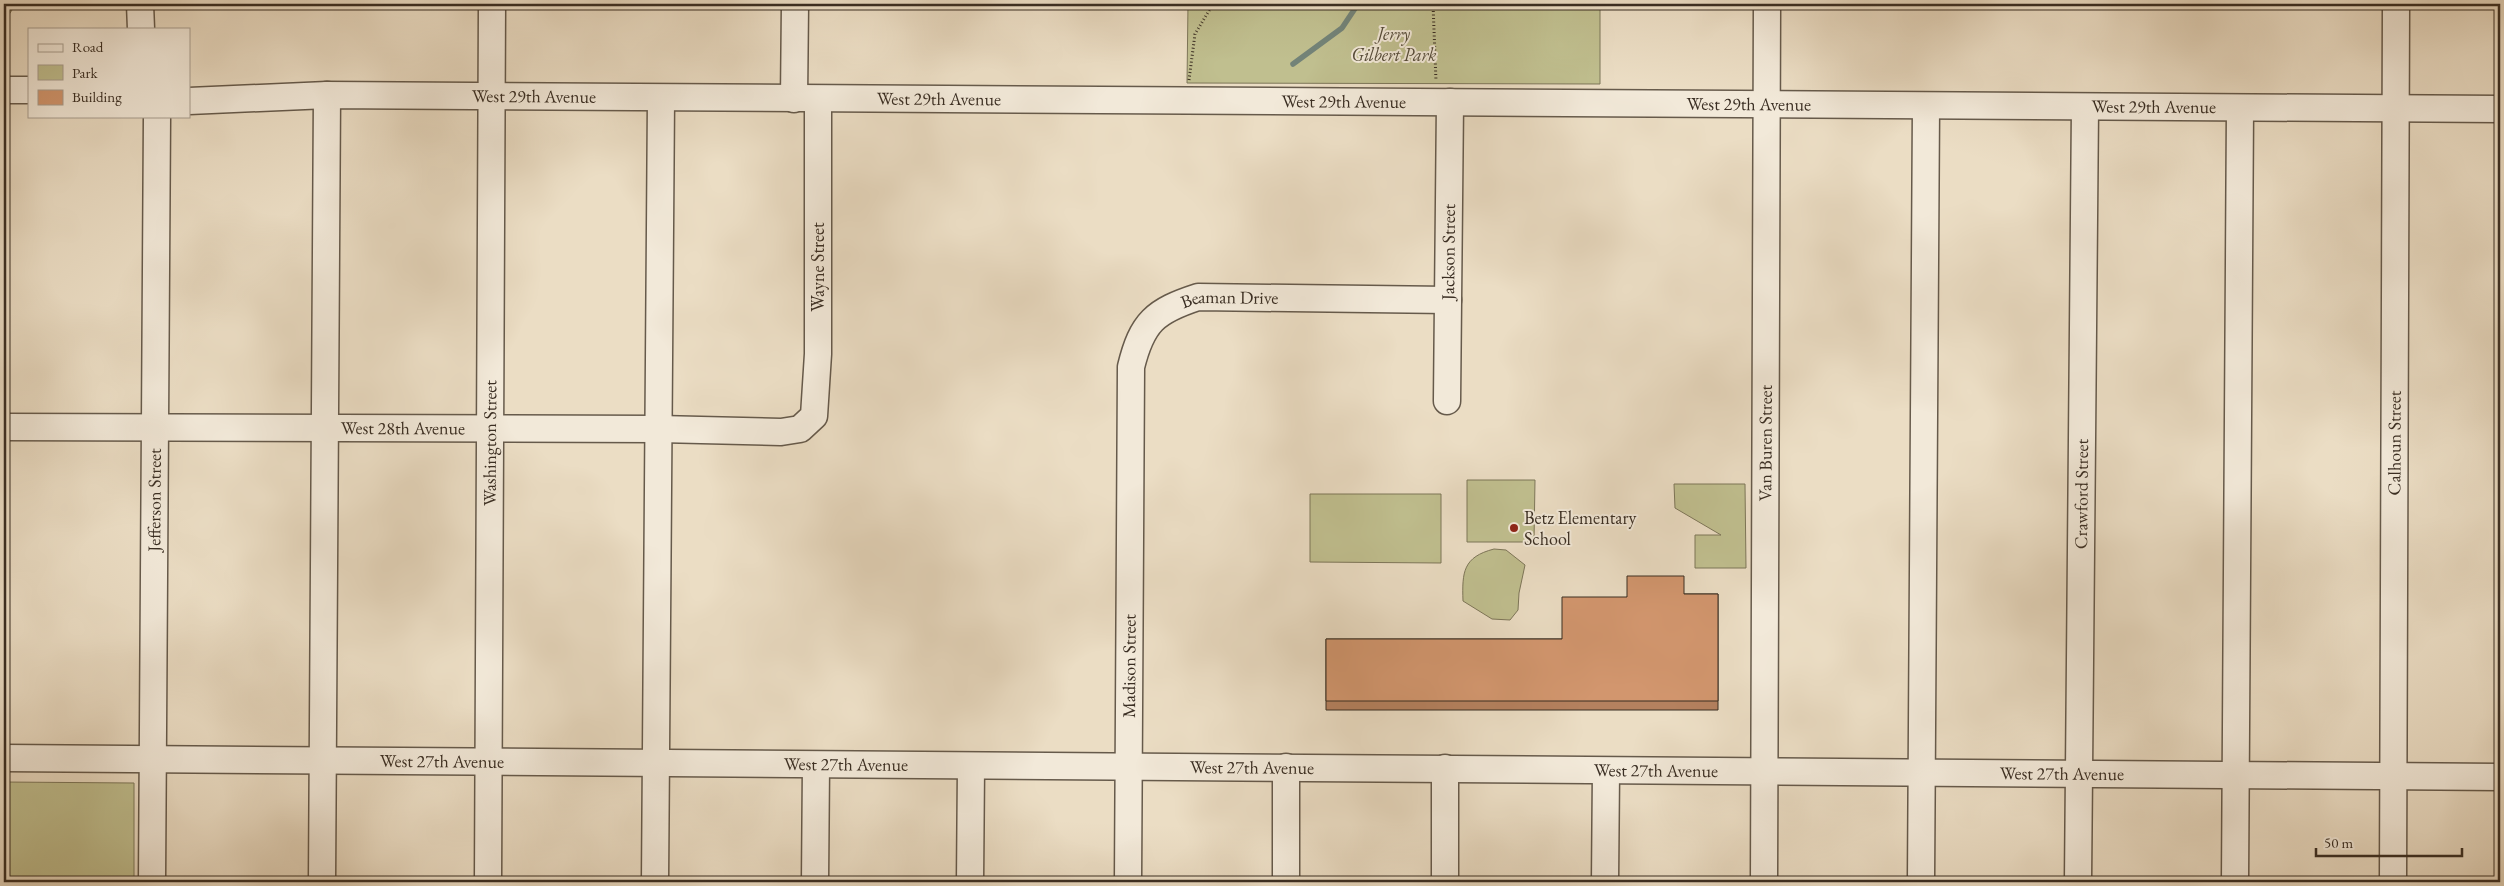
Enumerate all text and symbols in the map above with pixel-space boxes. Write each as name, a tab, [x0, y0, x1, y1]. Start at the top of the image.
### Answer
park label: Jerry Gilbert Park	[1352, 22, 1436, 66]
legend	[28, 28, 190, 118]
text: Road	[72, 37, 104, 56]
text: Park	[72, 63, 99, 82]
street label: West 29th Avenue	[472, 84, 596, 108]
text: Building	[72, 87, 122, 106]
street label: West 29th Avenue	[877, 87, 1001, 110]
street label: West 29th Avenue	[1282, 89, 1406, 113]
street label: West 29th Avenue	[1687, 92, 1811, 116]
street label: West 29th Avenue	[2092, 94, 2216, 118]
street label: Jackson Street	[1436, 203, 1460, 302]
street label: Wayne Street	[806, 222, 829, 312]
street label: Beaman Drive	[1177, 285, 1278, 313]
street label: Washington Street	[478, 380, 501, 506]
street label: Van Buren Street	[1753, 384, 1777, 501]
street label: Calhoun Street	[2382, 390, 2406, 495]
street label: West 28th Avenue	[341, 416, 465, 439]
street label: Crawford Street	[2069, 438, 2093, 549]
street label: Jefferson Street	[142, 448, 166, 554]
place label: Betz Elementary School	[1524, 506, 1636, 550]
marker: Betz Elementary School	[1508, 522, 1520, 534]
street label: Madison Street	[1117, 614, 1141, 718]
street label: West 27th Avenue	[380, 749, 504, 773]
street label: West 27th Avenue	[784, 752, 908, 776]
street label: West 27th Avenue	[1190, 755, 1314, 779]
street label: West 27th Avenue	[1594, 758, 1718, 782]
street label: West 27th Avenue	[2000, 761, 2124, 785]
scale bar	[2316, 826, 2463, 858]
text: 50 m	[2324, 833, 2353, 852]

